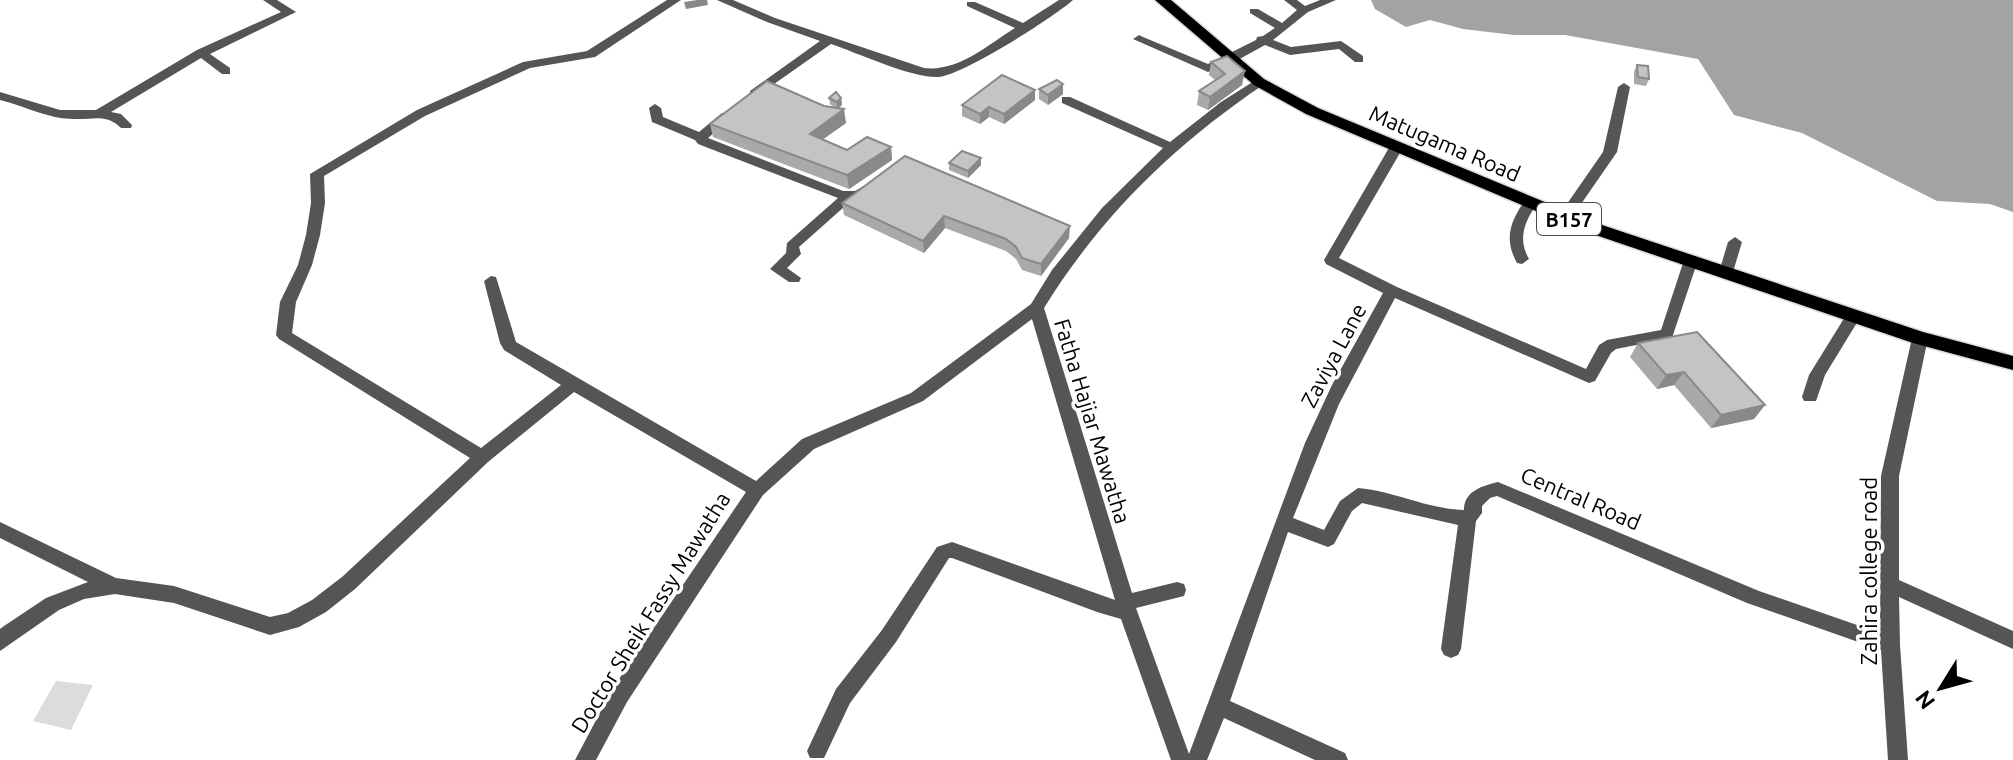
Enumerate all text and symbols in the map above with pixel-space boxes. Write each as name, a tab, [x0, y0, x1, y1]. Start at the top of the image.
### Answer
street label: Matugama Road	[1366, 100, 1524, 186]
road number: B157	[1537, 203, 1601, 235]
street label: Zaviya Lane	[1295, 299, 1371, 411]
street label: Fatha Hajiar Mawatha	[1050, 316, 1136, 526]
street label: Central Road	[1517, 461, 1645, 535]
street label: Zahira college road	[1856, 477, 1881, 665]
street label: Doctor Sheik Fassy Mawatha	[565, 487, 735, 737]
north arrow	[1901, 648, 1981, 728]
text: N	[1910, 686, 1940, 714]

